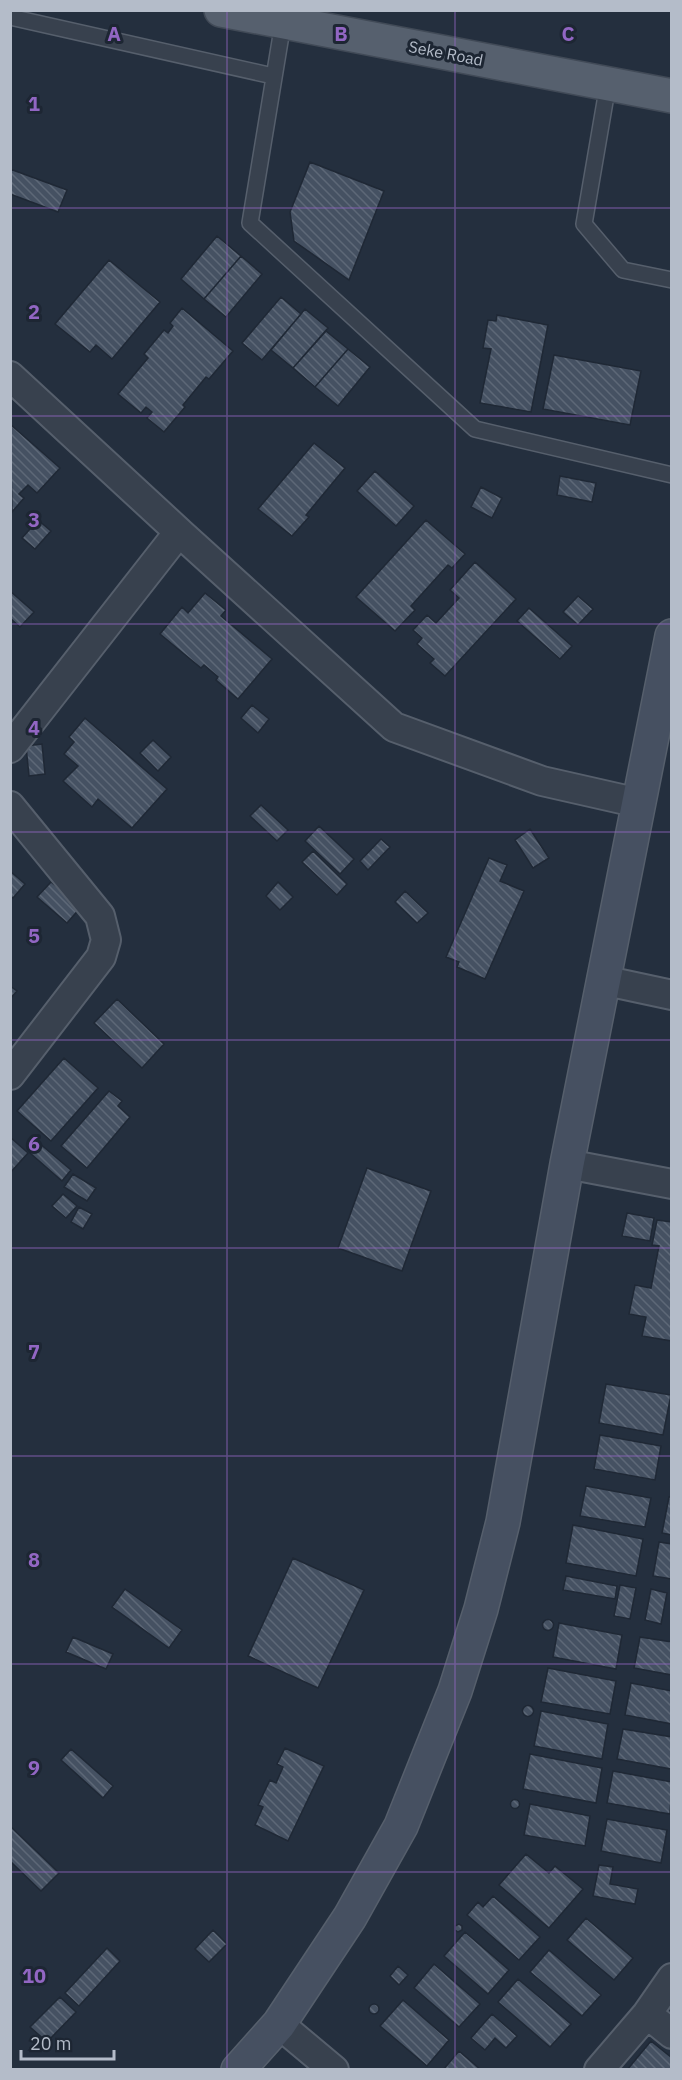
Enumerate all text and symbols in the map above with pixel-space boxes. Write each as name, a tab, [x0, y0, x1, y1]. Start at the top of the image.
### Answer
text: A	[107, 20, 121, 47]
text: B	[334, 20, 348, 47]
text: C	[561, 20, 575, 47]
street label: Seke Road	[407, 36, 485, 70]
text: 1	[28, 90, 40, 117]
text: 2	[28, 298, 40, 325]
text: 3	[28, 506, 40, 533]
text: 4	[28, 714, 40, 741]
text: 5	[28, 922, 40, 949]
text: 6	[28, 1130, 40, 1157]
text: 7	[28, 1338, 40, 1365]
text: 8	[28, 1546, 40, 1573]
text: 9	[28, 1754, 40, 1781]
text: 10	[22, 1962, 46, 1989]
scale bar	[21, 2023, 114, 2061]
text: 20 m	[30, 2032, 72, 2055]

